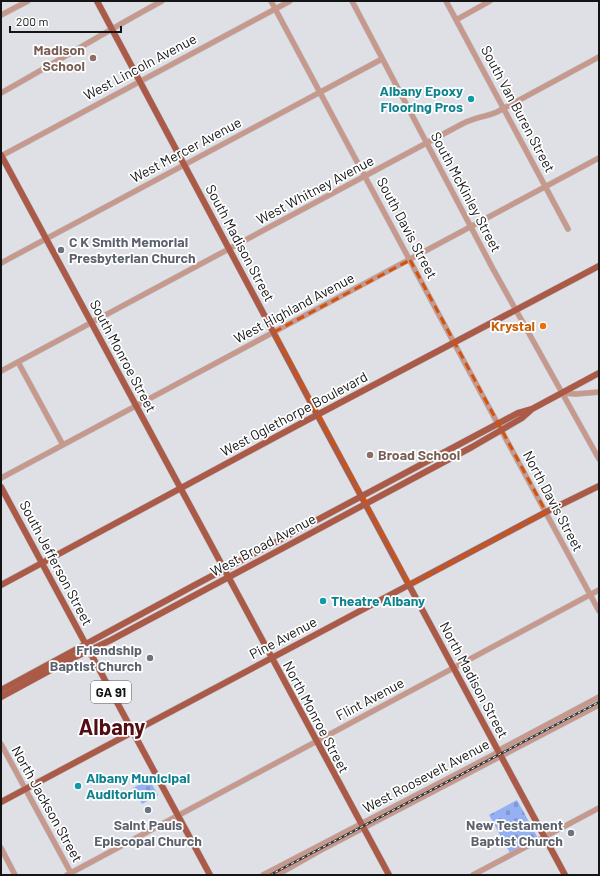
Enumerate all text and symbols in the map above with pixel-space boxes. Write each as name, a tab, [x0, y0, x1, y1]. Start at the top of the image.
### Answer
scale bar	[10, 8, 121, 34]
text: 200 m	[16, 14, 48, 28]
street label: West Lincoln Avenue	[80, 30, 199, 104]
place label: Madison School	[34, 41, 85, 74]
street label: South Van Buren Street	[478, 43, 559, 175]
marker: Madison School	[88, 53, 98, 63]
place label: Albany Epoxy Flooring Pros	[380, 82, 463, 115]
marker: Albany Epoxy Flooring Pros	[466, 94, 476, 104]
street label: West Mercer Avenue	[127, 113, 244, 186]
street label: South McKinley Street	[428, 129, 505, 255]
street label: West Whitney Avenue	[253, 151, 376, 228]
street label: South Davis Street	[374, 174, 441, 281]
street label: South Madison Street	[202, 181, 278, 304]
place label: C K Smith Memorial Presbyterian Church	[69, 233, 196, 266]
marker: C K Smith Memorial Presbyterian Church	[56, 245, 66, 255]
street label: West Highland Avenue	[231, 269, 357, 347]
street label: South Monroe Street	[87, 297, 160, 415]
place label: Krystal	[491, 317, 535, 334]
marker: Krystal	[538, 321, 548, 331]
street label: West Oglethorpe Boulevard	[217, 368, 370, 460]
place label: Broad School	[378, 446, 460, 463]
street label: North Davis Street	[520, 448, 587, 554]
marker: Broad School	[365, 450, 375, 460]
street label: South Jefferson Street	[16, 497, 97, 628]
street label: West Broad Avenue	[207, 510, 318, 580]
place label: Theatre Albany	[331, 592, 425, 609]
marker: Theatre Albany	[318, 596, 328, 606]
street label: Pine Avenue	[246, 613, 319, 662]
street label: North Madison Street	[437, 619, 512, 741]
place label: Friendship Baptist Church	[50, 641, 142, 674]
marker: Friendship Baptist Church	[145, 653, 155, 663]
street label: North Monroe Street	[280, 658, 353, 776]
street label: Flint Avenue	[333, 674, 407, 724]
road number: GA 91	[91, 681, 131, 703]
district label: Albany	[79, 713, 145, 739]
street label: West Roosevelt Avenue	[360, 735, 492, 816]
street label: North Jackson Street	[8, 743, 86, 865]
place label: Albany Municipal Auditorium	[86, 769, 190, 802]
marker: Albany Municipal Auditorium	[73, 781, 83, 791]
marker: Saint Pauls Episcopal Church	[143, 805, 153, 815]
place label: Saint Pauls Episcopal Church	[94, 816, 202, 849]
place label: New Testament Baptist Church	[466, 816, 563, 849]
marker: New Testament Baptist Church	[566, 828, 576, 838]

